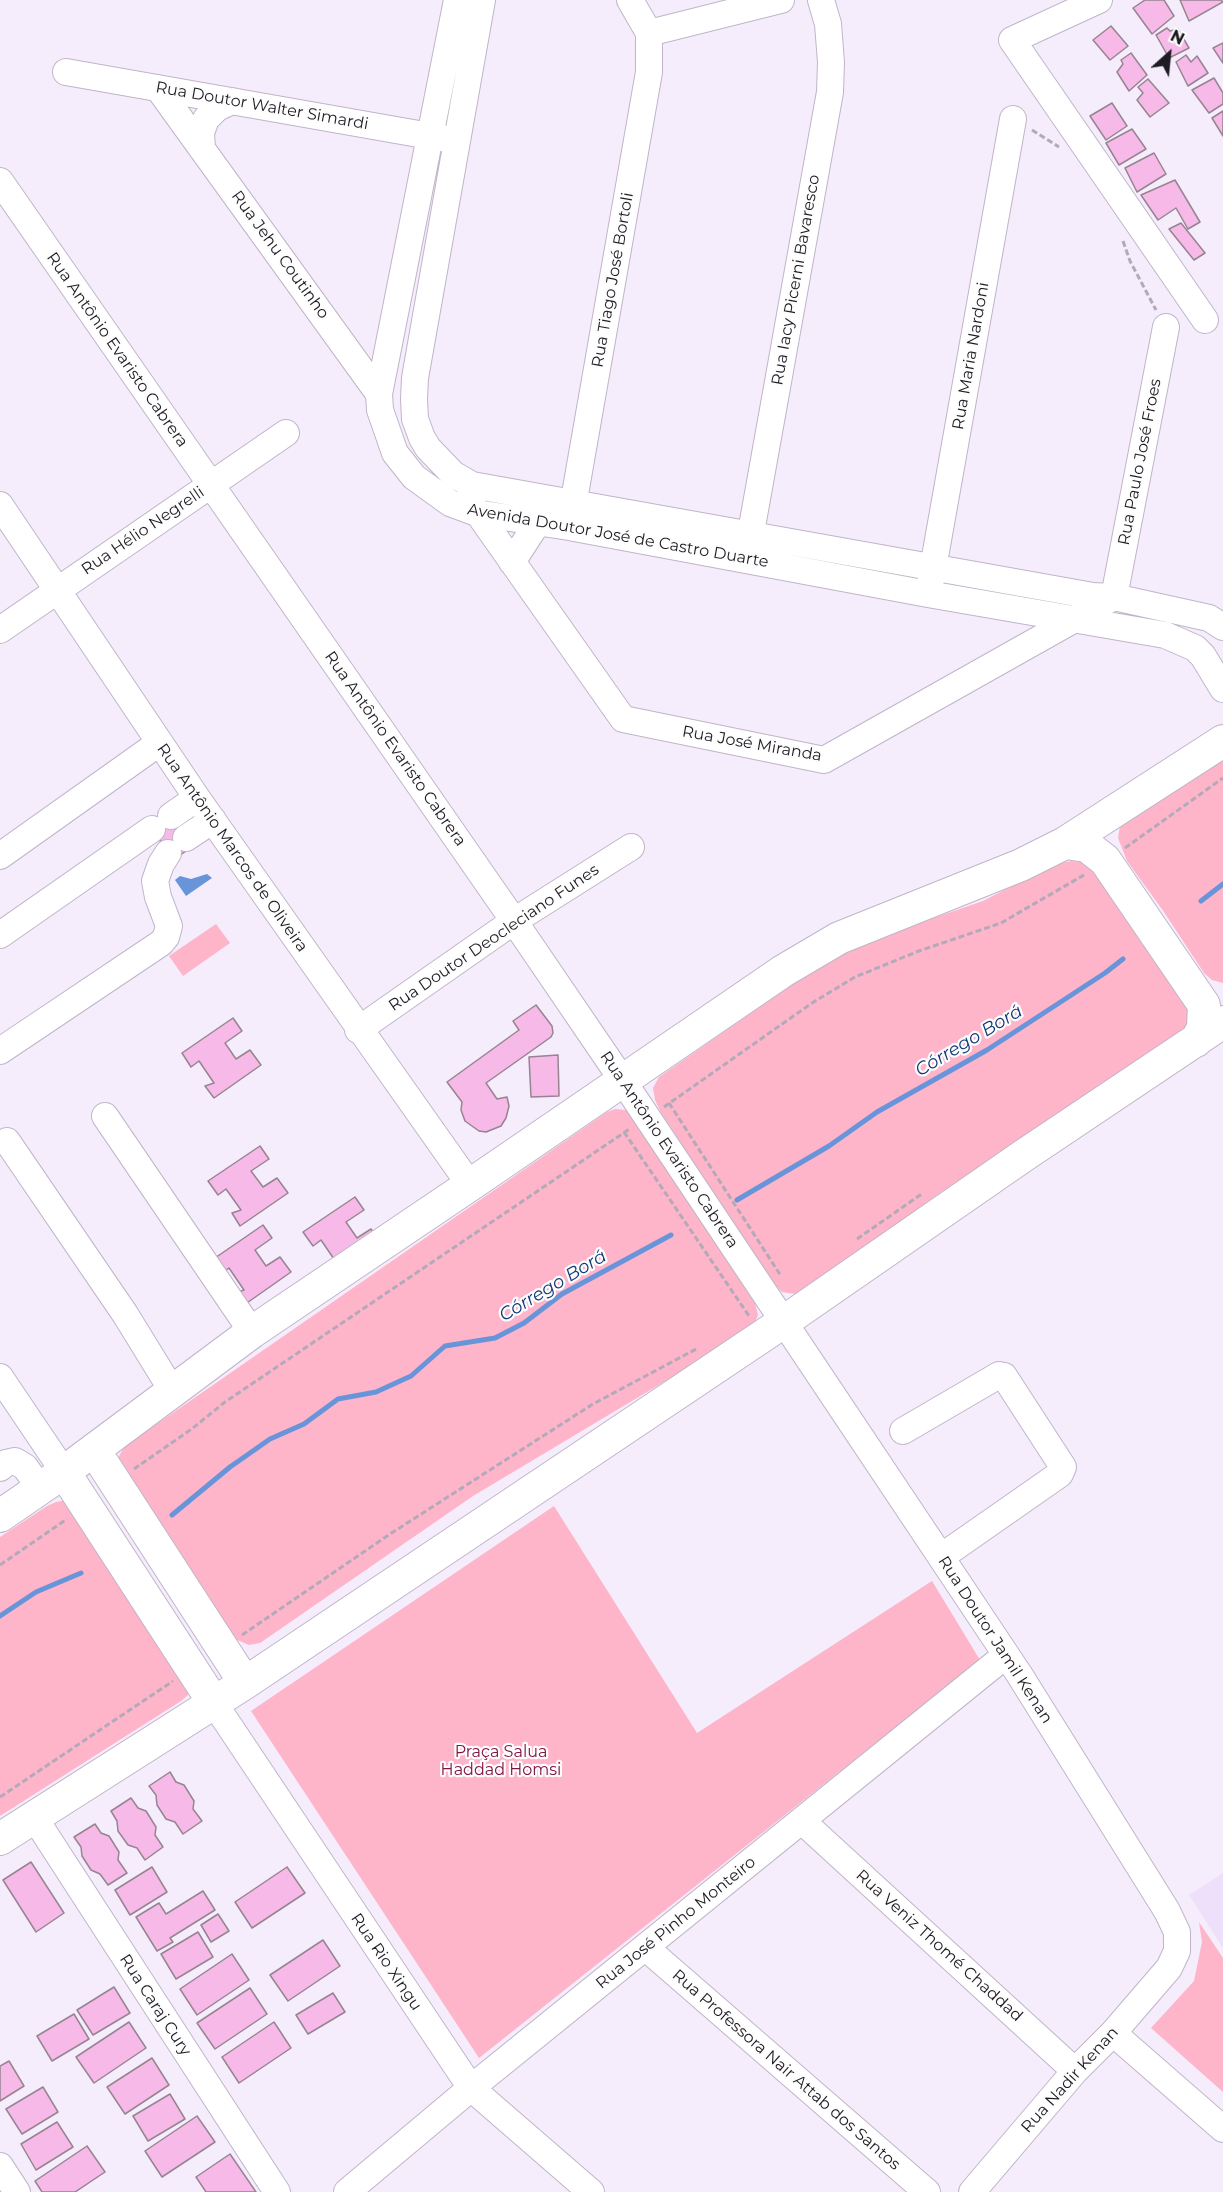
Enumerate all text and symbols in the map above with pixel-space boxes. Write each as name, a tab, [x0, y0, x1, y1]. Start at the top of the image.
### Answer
north arrow	[1139, 24, 1199, 84]
text: N	[1167, 26, 1187, 49]
street label: Rua Doutor Walter Simardi	[154, 78, 370, 134]
street label: Rua Iacy Picerni Bavaresco	[768, 173, 824, 387]
street label: Rua Jehu Coutinho	[227, 187, 333, 323]
street label: Rua Tiago José Bortoli	[588, 191, 638, 369]
street label: Rua Antônio Evaristo Cabrera	[42, 249, 192, 451]
street label: Rua Maria Nardoni	[949, 281, 993, 431]
street label: Rua Paulo José Froes	[1114, 377, 1166, 547]
street label: Rua Hélio Negrelli	[78, 483, 208, 579]
street label: Avenida Doutor José de Castro Duarte	[466, 500, 770, 572]
street label: Rua Antônio Evaristo Cabrera	[320, 648, 470, 850]
street label: Rua José Miranda	[681, 722, 823, 766]
street label: Rua Antônio Marcos de Oliveira	[152, 740, 312, 956]
street label: Rua Doutor Deocleciano Funes	[385, 860, 603, 1016]
water label: Córrego Borá	[912, 1001, 1026, 1081]
street label: Rua Antônio Evaristo Cabrera	[596, 1048, 742, 1252]
water label: Córrego Borá	[496, 1246, 610, 1326]
street label: Rua Doutor Jamil Kenan	[934, 1553, 1056, 1727]
park label: Praça Salua Haddad Homsi	[441, 1742, 561, 1780]
street label: Rua José Pinho Monteiro	[592, 1853, 760, 1993]
street label: Rua Veniz Thomé Chaddad	[852, 1866, 1026, 2026]
street label: Rua Rio Xingu	[346, 1910, 426, 2014]
street label: Rua Caraj Cury	[115, 1951, 195, 2059]
street label: Rua Professora Nair Attab dos Santos	[668, 1966, 904, 2174]
street label: Rua Nadir Kenan	[1017, 2023, 1123, 2137]

